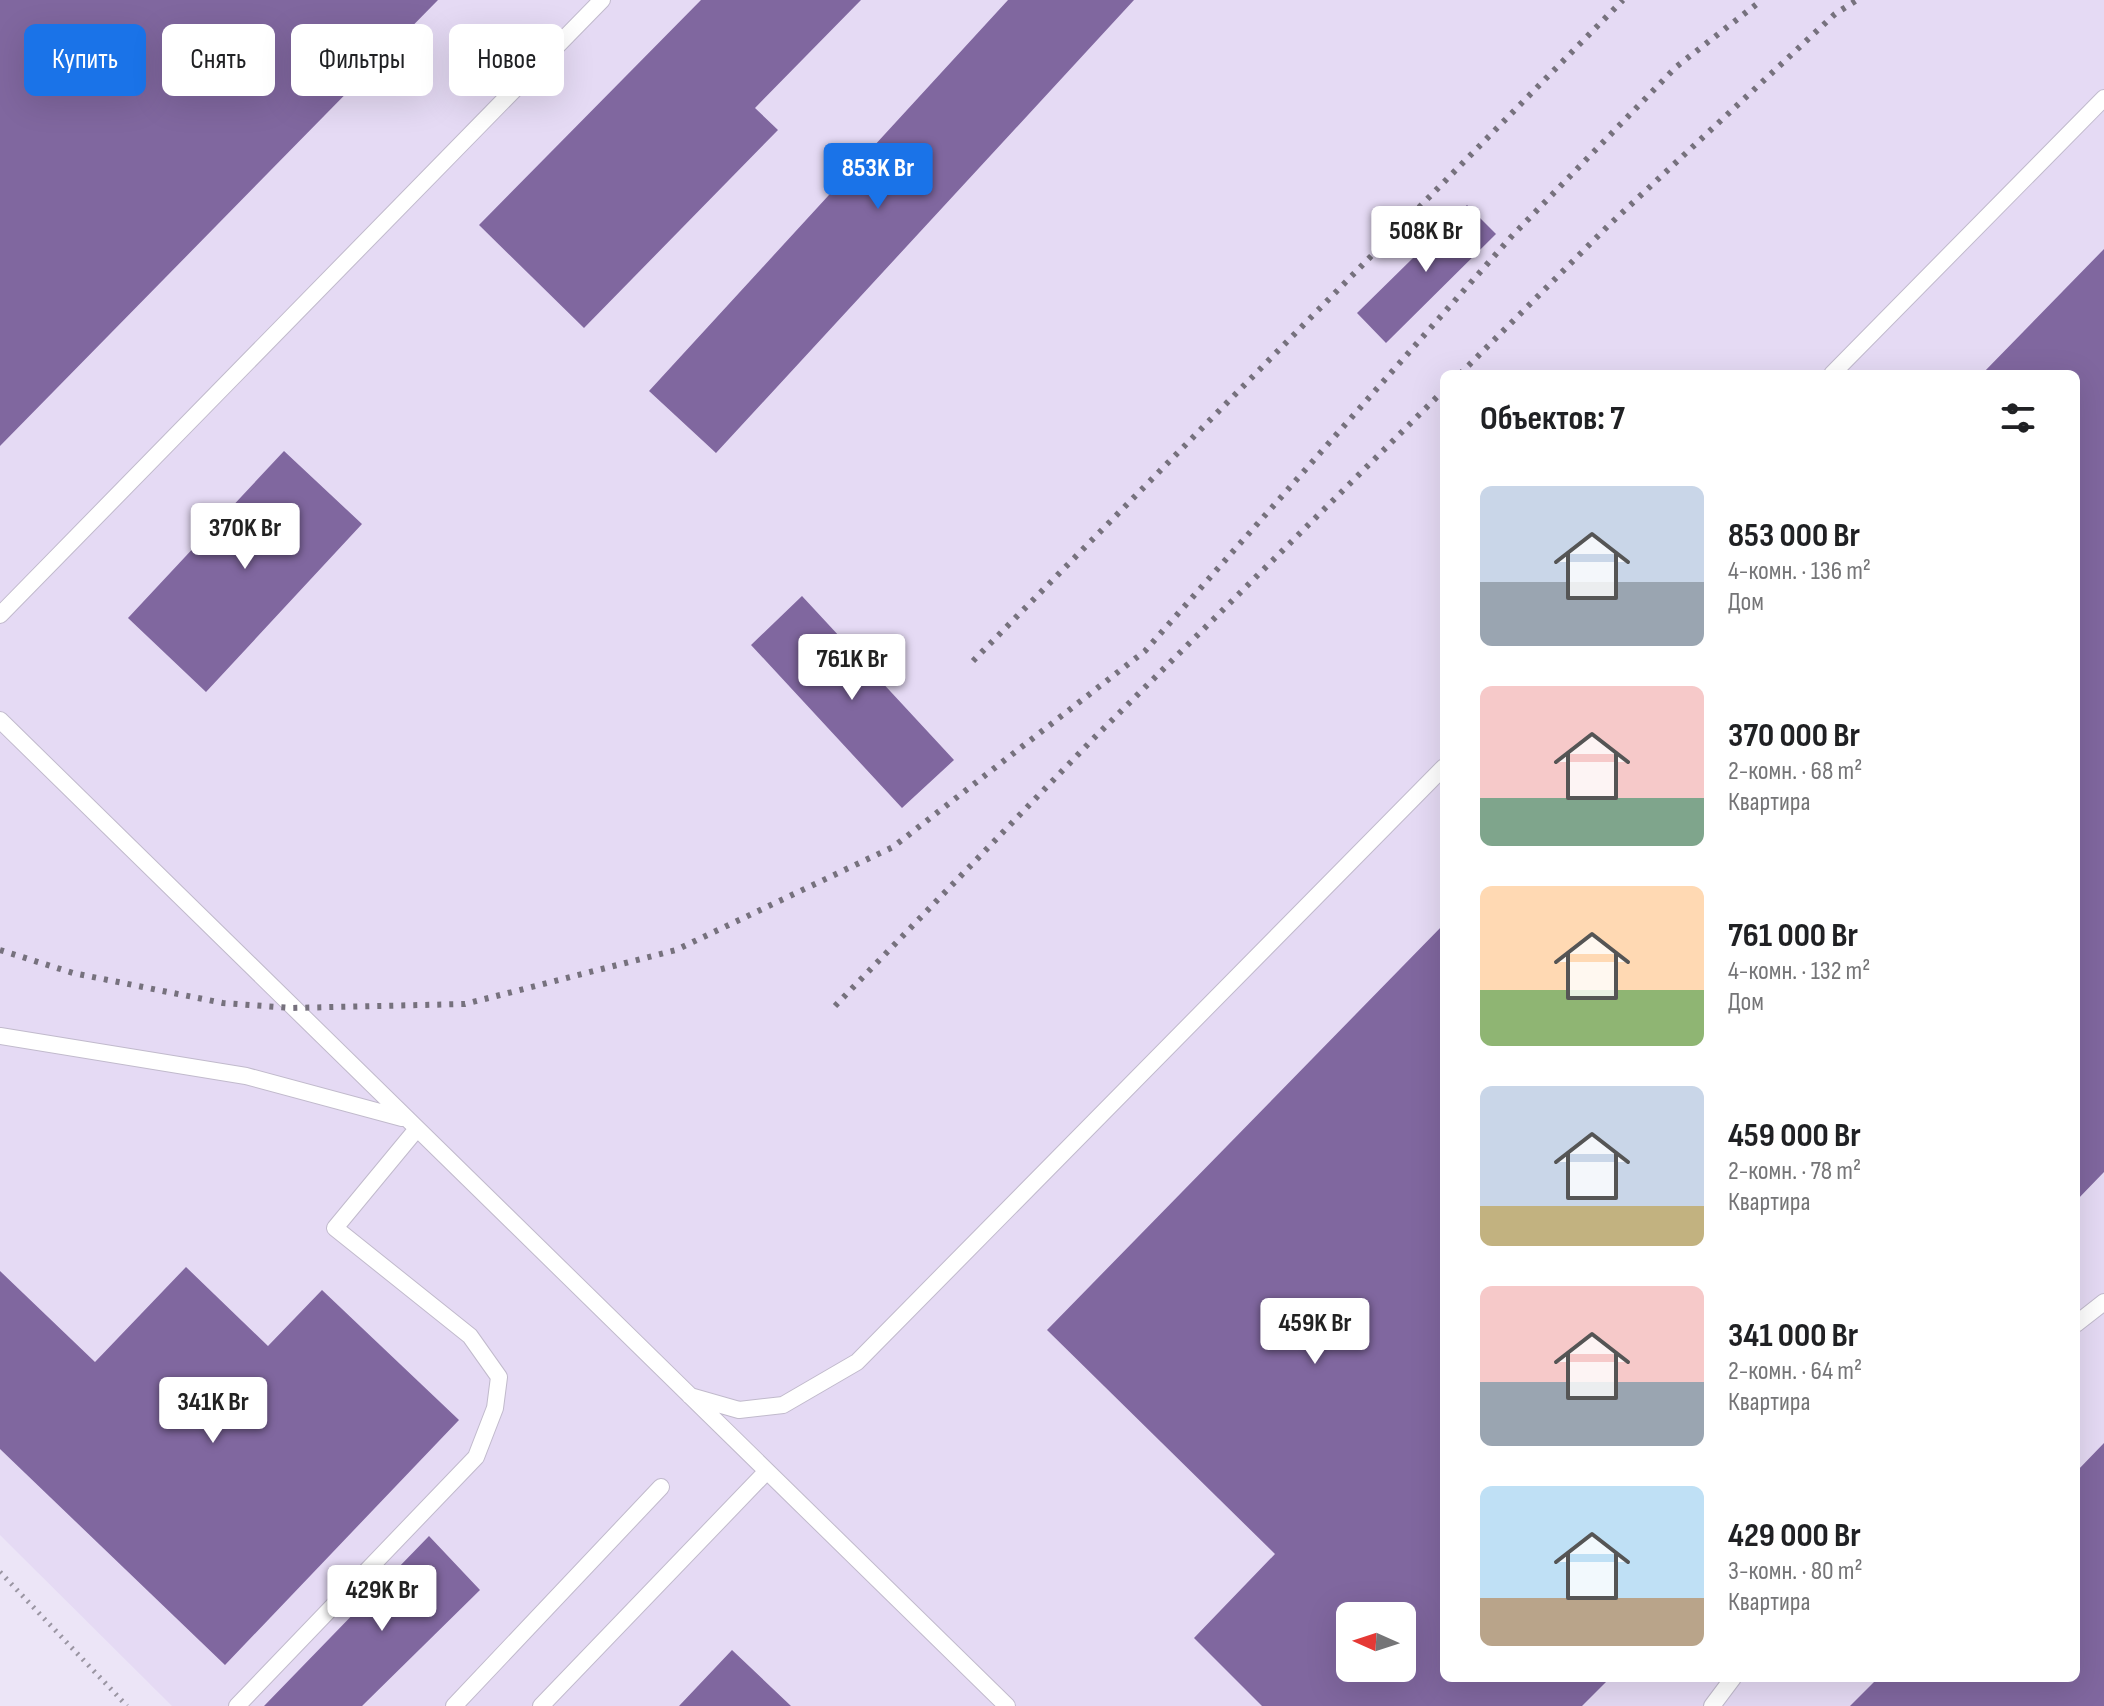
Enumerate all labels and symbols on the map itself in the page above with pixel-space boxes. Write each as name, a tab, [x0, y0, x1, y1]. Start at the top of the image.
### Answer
pin: 853K Br	[804, 143, 952, 211]
pin: 508K Br	[1352, 206, 1500, 274]
pin: 370K Br	[171, 503, 319, 571]
pin: 761K Br	[778, 634, 926, 702]
pin: 459K Br	[1241, 1298, 1389, 1366]
pin: 341K Br	[139, 1377, 287, 1445]
pin: 429K Br	[308, 1565, 456, 1633]
north arrow	[1336, 1602, 1416, 1682]

